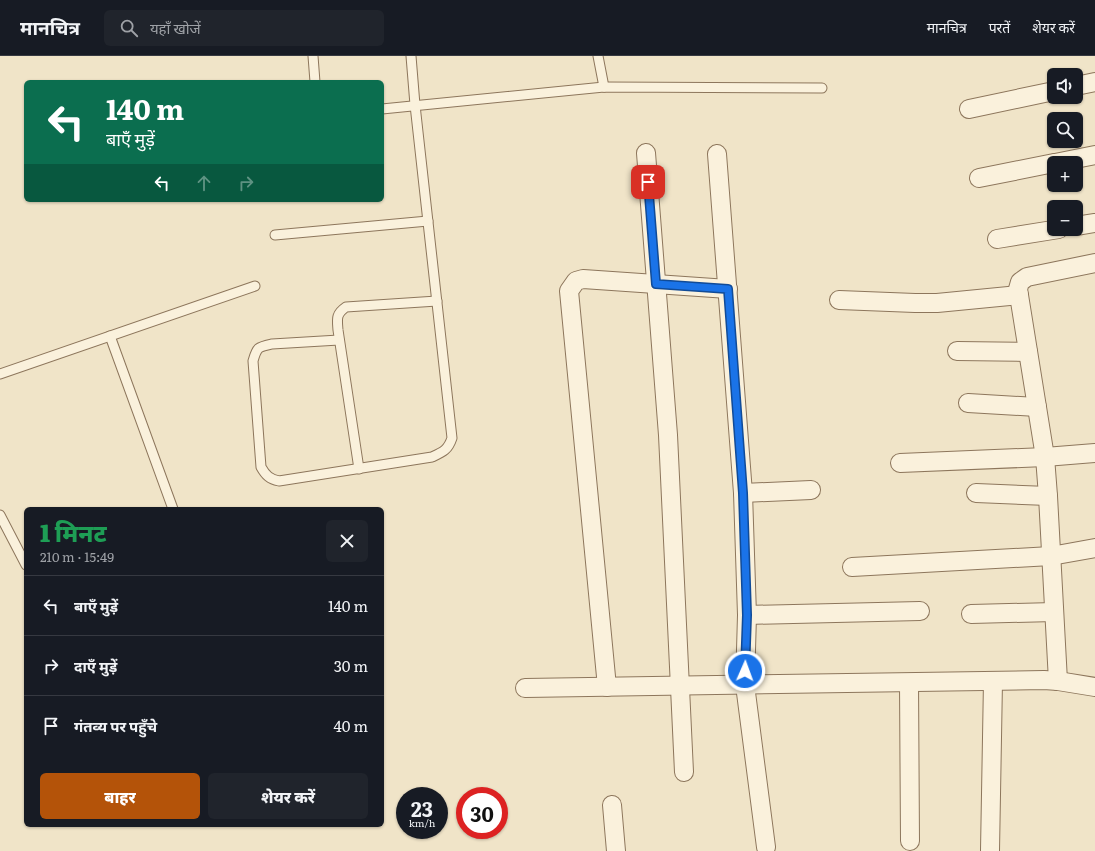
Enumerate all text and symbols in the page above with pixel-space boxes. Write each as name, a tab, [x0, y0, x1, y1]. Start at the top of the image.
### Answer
search box	[104, 10, 384, 46]
text: मानचित्र	[20, 13, 80, 41]
text: यहाँ खोजें	[150, 16, 201, 39]
icon: search	[118, 17, 140, 39]
text: मानचित्र	[927, 17, 967, 37]
text: परतें	[989, 17, 1010, 37]
text: शेयर करें	[1032, 17, 1075, 37]
map controls	[1047, 68, 1083, 236]
button: sound	[1047, 68, 1083, 104]
text: 140 m	[106, 87, 184, 129]
icon: left	[40, 96, 92, 148]
button: search	[1047, 112, 1083, 148]
text: बाएँ मुड़ें	[106, 125, 155, 152]
button: +	[1047, 156, 1083, 192]
pin	[631, 165, 665, 199]
icon: arrive	[637, 171, 659, 193]
icon: left	[151, 172, 173, 194]
icon: ahead	[193, 172, 215, 194]
icon: right	[235, 172, 257, 194]
button: −	[1047, 200, 1083, 236]
text: 1 मिनट	[40, 514, 107, 549]
button: close	[326, 520, 368, 562]
text: 210 m · 15:49	[40, 547, 114, 566]
text: बाएँ मुड़ें	[74, 594, 118, 617]
text: 140 m	[328, 594, 368, 617]
icon: left	[40, 595, 62, 617]
position arrow	[724, 650, 766, 692]
text: दाएँ मुड़ें	[74, 654, 117, 677]
text: 30 m	[334, 654, 368, 677]
icon: right	[40, 655, 62, 677]
text: गंतव्य पर पहुँचे	[74, 714, 157, 737]
text: 40 m	[334, 714, 368, 737]
icon: arrive	[40, 715, 62, 737]
button: बाहर	[40, 773, 200, 819]
button: शेयर करें	[208, 773, 368, 819]
speed limit sign: 30	[456, 787, 508, 839]
text: 23	[411, 793, 433, 823]
text: km/h	[409, 815, 435, 830]

